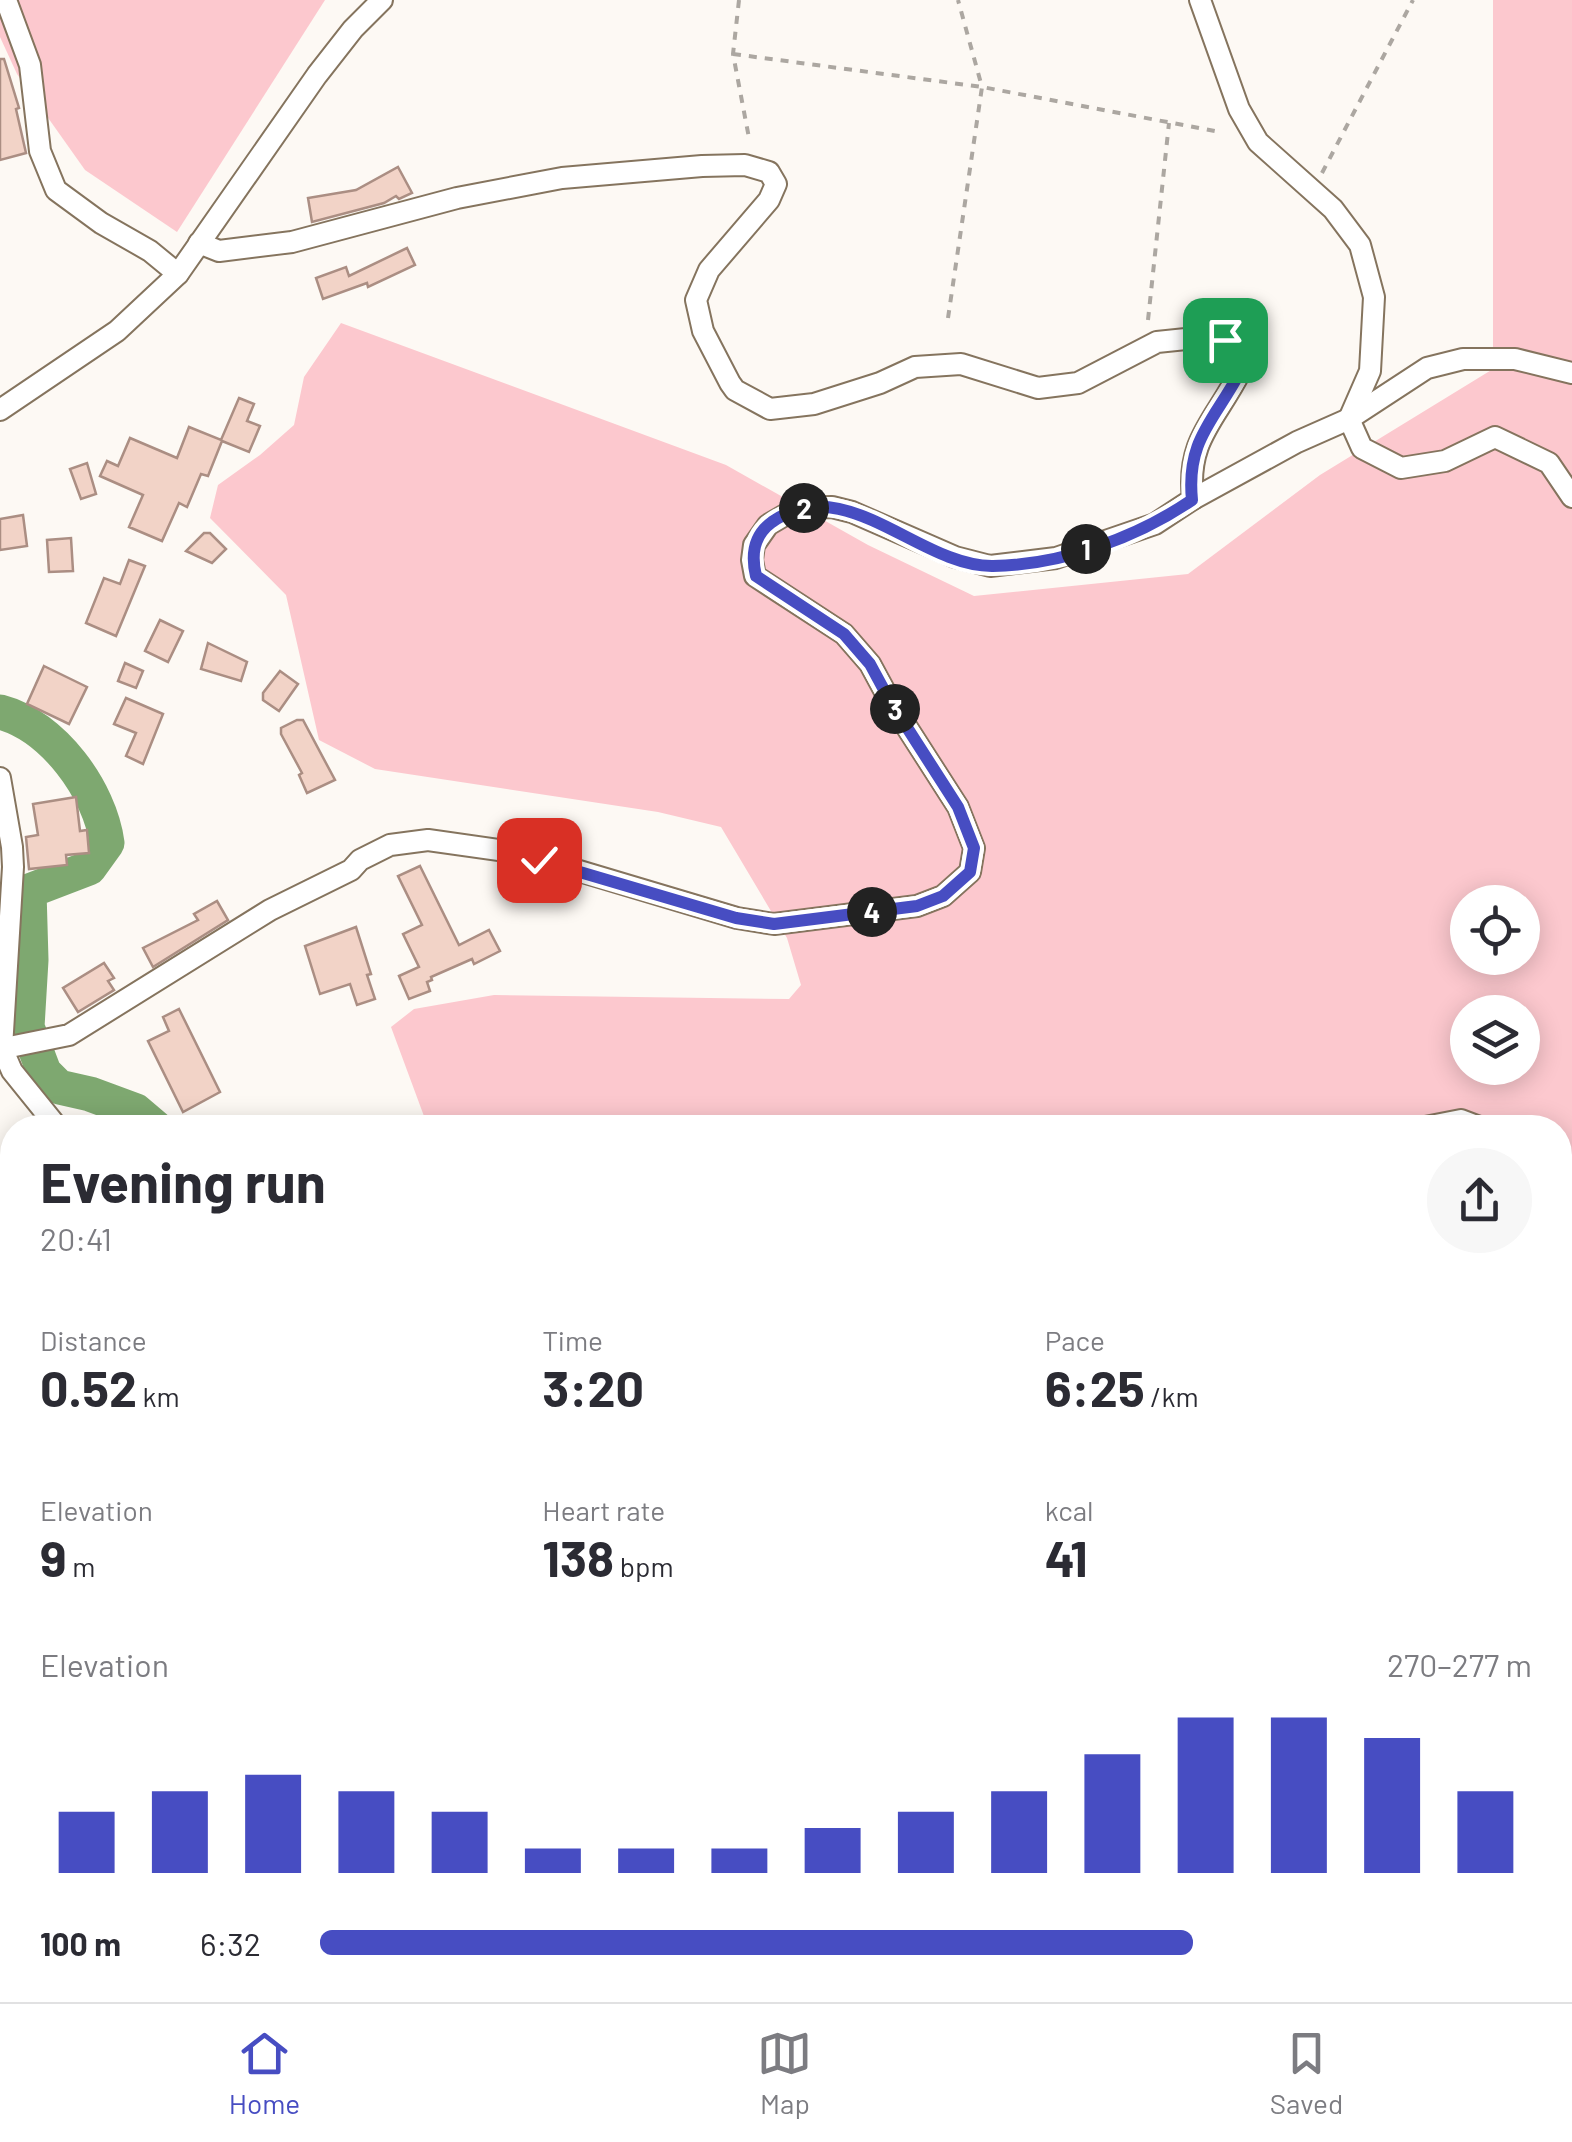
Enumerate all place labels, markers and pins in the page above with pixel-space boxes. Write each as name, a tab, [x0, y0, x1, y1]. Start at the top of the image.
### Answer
pin	[1183, 298, 1268, 383]
pin: 2	[779, 483, 829, 533]
pin: 1	[1061, 524, 1111, 574]
pin: 3	[870, 684, 920, 734]
pin	[497, 818, 582, 903]
pin: 4	[847, 887, 897, 937]

